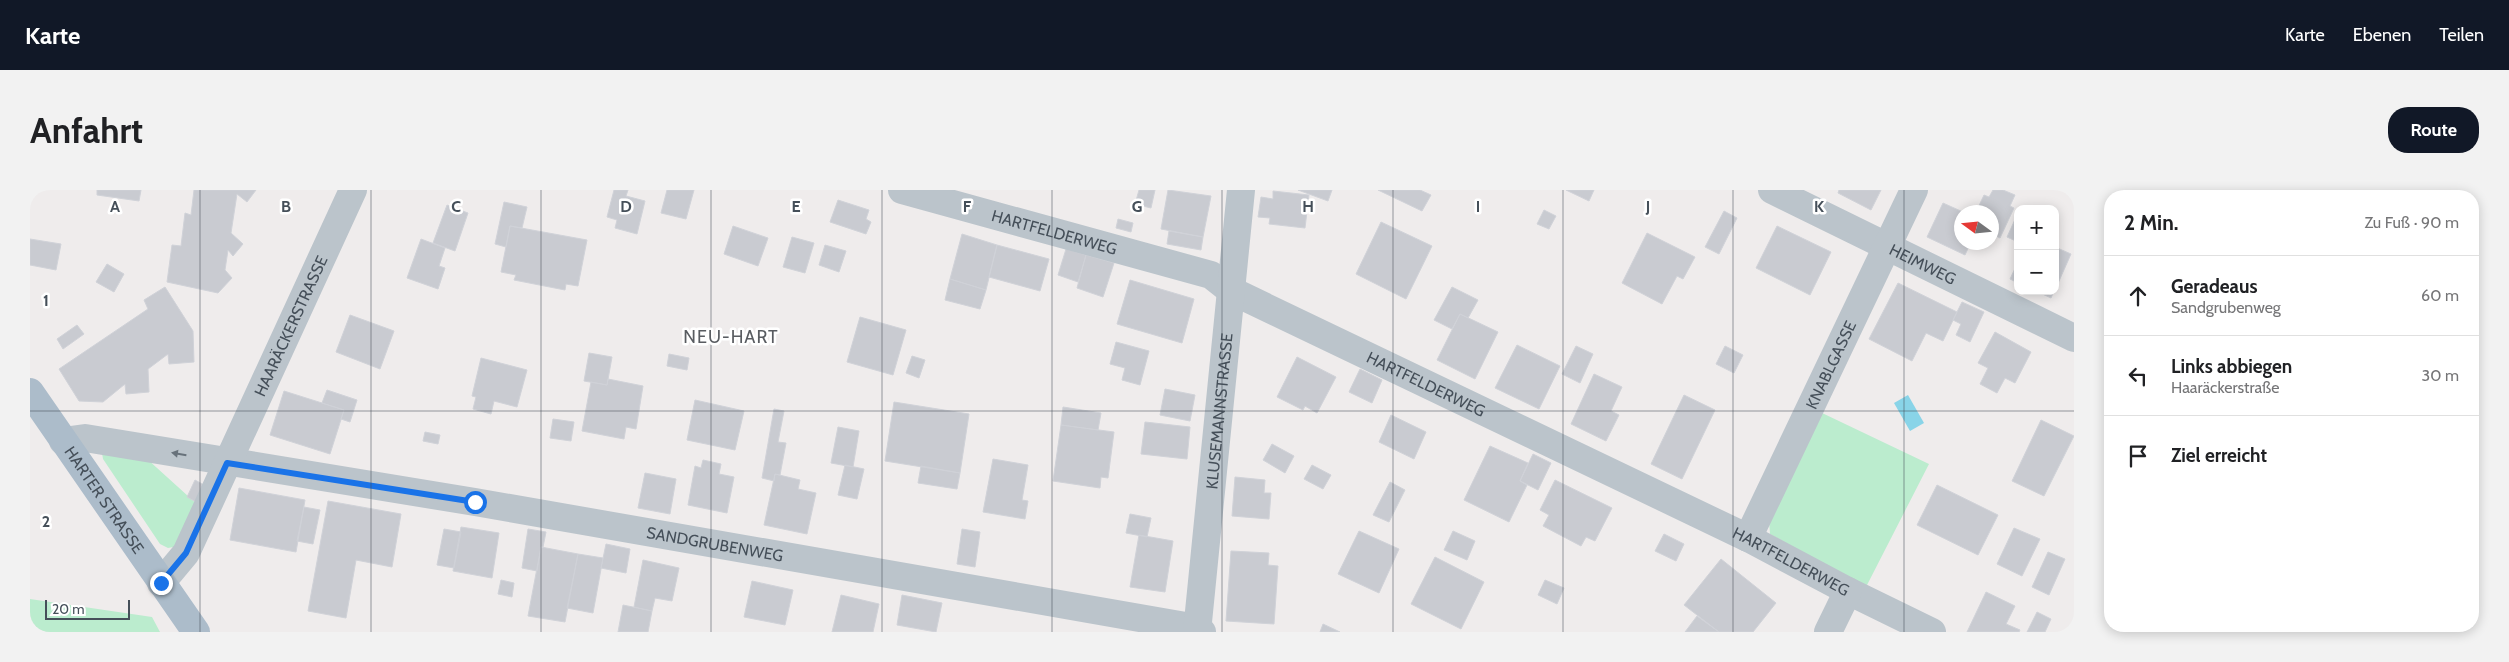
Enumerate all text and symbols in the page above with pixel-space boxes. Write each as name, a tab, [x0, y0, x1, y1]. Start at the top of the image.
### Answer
text: Karte	[25, 21, 80, 50]
text: Karte	[2285, 24, 2325, 46]
text: Ebenen	[2353, 24, 2411, 46]
text: Teilen	[2439, 24, 2484, 46]
button: Route	[2388, 107, 2479, 153]
text: Anfahrt	[30, 109, 143, 152]
text: A	[110, 197, 120, 216]
text: B	[281, 197, 291, 216]
text: C	[451, 197, 461, 216]
text: D	[620, 197, 632, 216]
text: E	[791, 197, 801, 216]
text: F	[963, 197, 972, 216]
text: G	[1132, 197, 1142, 216]
text: H	[1302, 197, 1314, 216]
text: I	[1476, 197, 1480, 216]
text: J	[1645, 197, 1650, 216]
text: K	[1814, 197, 1824, 216]
north arrow	[1954, 205, 1999, 250]
map controls	[2014, 205, 2059, 295]
button: +	[2014, 205, 2059, 250]
street label: HARTFELDERWEG	[990, 206, 1119, 258]
text: 2 Min.	[2124, 210, 2178, 235]
text: Zu Fuß · 90 m	[2364, 213, 2459, 232]
street label: HEIMWEG	[1887, 240, 1959, 288]
button: −	[2014, 250, 2059, 295]
street label: HAARÄCKERSTRASSE	[250, 252, 331, 399]
text: Geradeaus	[2171, 275, 2257, 298]
icon: ahead	[2124, 282, 2152, 310]
text: 60 m	[2421, 286, 2459, 305]
text: 1	[43, 291, 49, 310]
text: Sandgrubenweg	[2171, 298, 2281, 317]
street label: KNABLGASSE	[1802, 317, 1860, 412]
district label: NEU-HART	[683, 326, 779, 348]
street label: KLUSEMANNSTRASSE	[1202, 332, 1236, 490]
street label: HARTFELDERWEG	[1364, 347, 1488, 420]
text: Links abbiegen	[2171, 355, 2292, 378]
icon: left	[2124, 362, 2152, 390]
text: 30 m	[2422, 366, 2459, 385]
text: Haaräckerstraße	[2171, 378, 2279, 397]
street label: HARTER STRASSE	[61, 442, 148, 557]
icon: arrive	[2124, 442, 2152, 470]
text: Ziel erreicht	[2171, 444, 2267, 467]
one-way arrow	[170, 450, 186, 458]
route start	[464, 491, 487, 514]
text: 2	[42, 512, 50, 531]
street label: SANDGRUBENWEG	[645, 523, 785, 565]
street label: HARTFELDERWEG	[1730, 523, 1853, 600]
route end	[150, 572, 173, 595]
scale bar	[45, 597, 130, 620]
text: 20 m	[52, 600, 85, 618]

